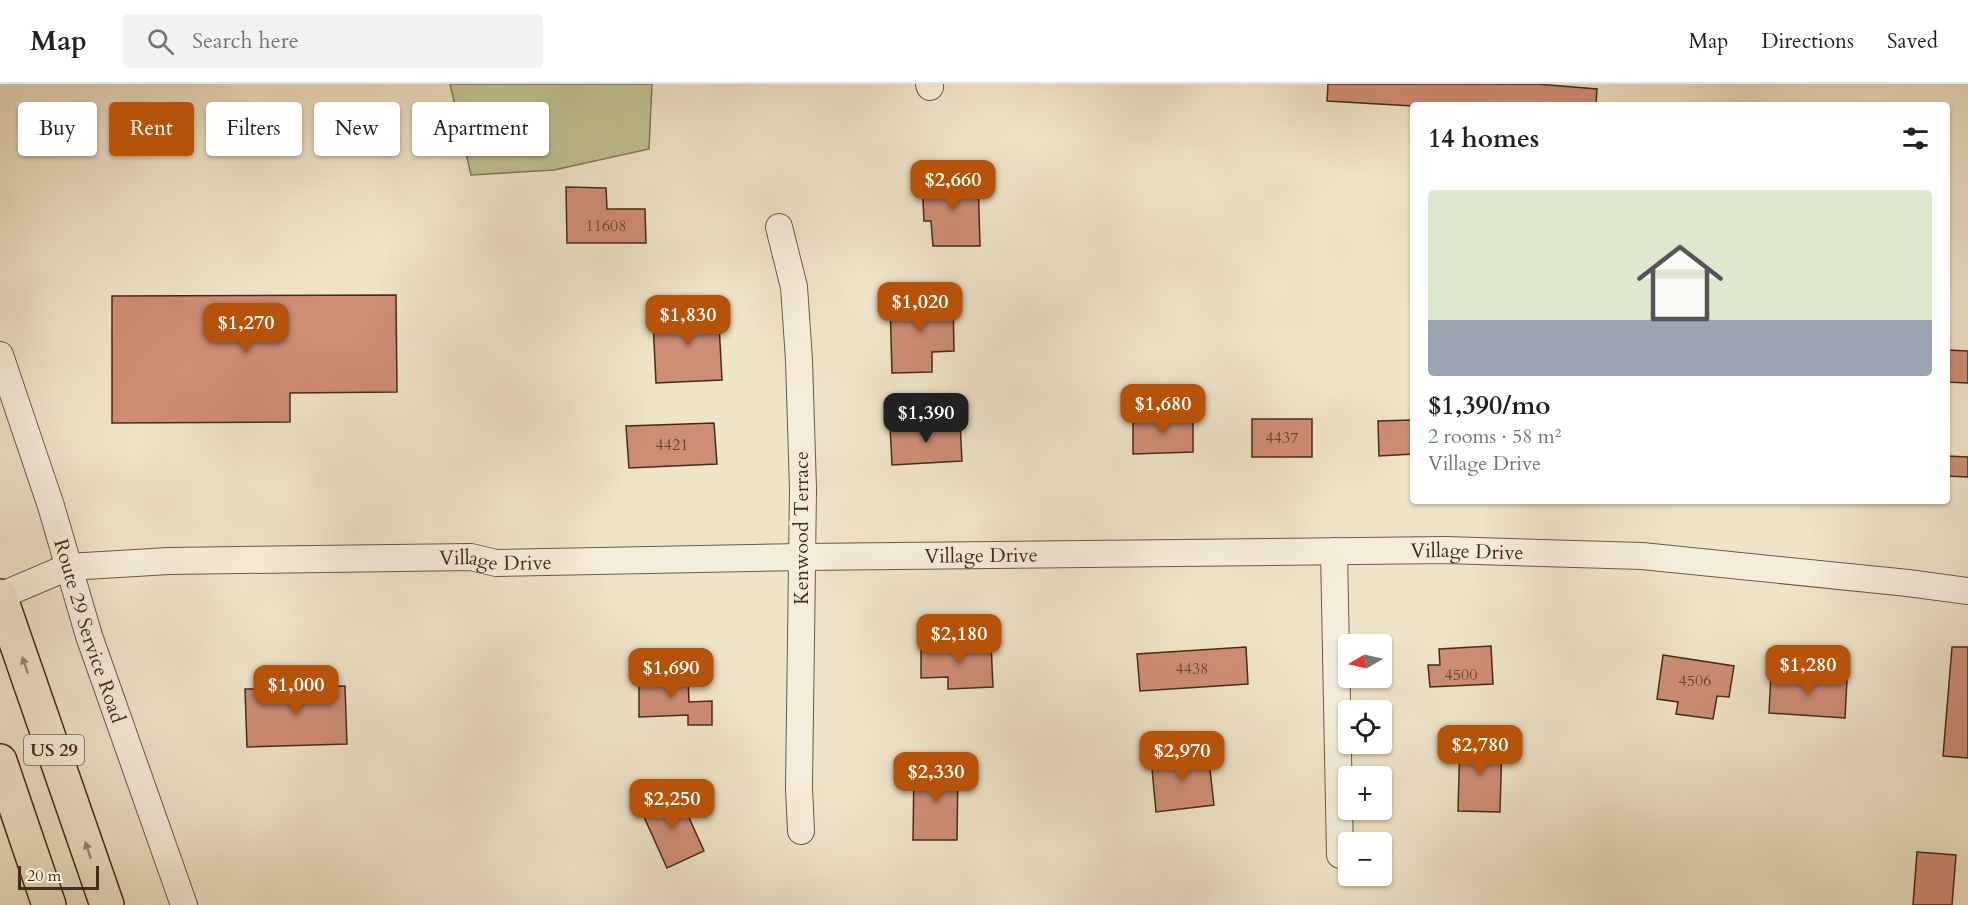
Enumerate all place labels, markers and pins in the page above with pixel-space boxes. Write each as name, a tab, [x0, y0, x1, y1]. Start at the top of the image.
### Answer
pin: $2,660	[904, 160, 1002, 211]
pin: $1,020	[871, 282, 969, 333]
pin: $1,830	[639, 295, 737, 346]
pin: $1,270	[197, 303, 295, 354]
pin: $1,680	[1114, 384, 1212, 435]
pin: $1,390	[877, 393, 975, 444]
pin: $2,180	[910, 614, 1008, 665]
pin: $1,280	[1759, 645, 1857, 696]
pin: $1,690	[622, 648, 720, 699]
pin: $1,000	[247, 665, 345, 716]
pin: $2,780	[1431, 725, 1529, 776]
pin: $2,970	[1133, 731, 1231, 782]
pin: $2,330	[887, 752, 985, 803]
pin: $2,250	[623, 779, 721, 830]

